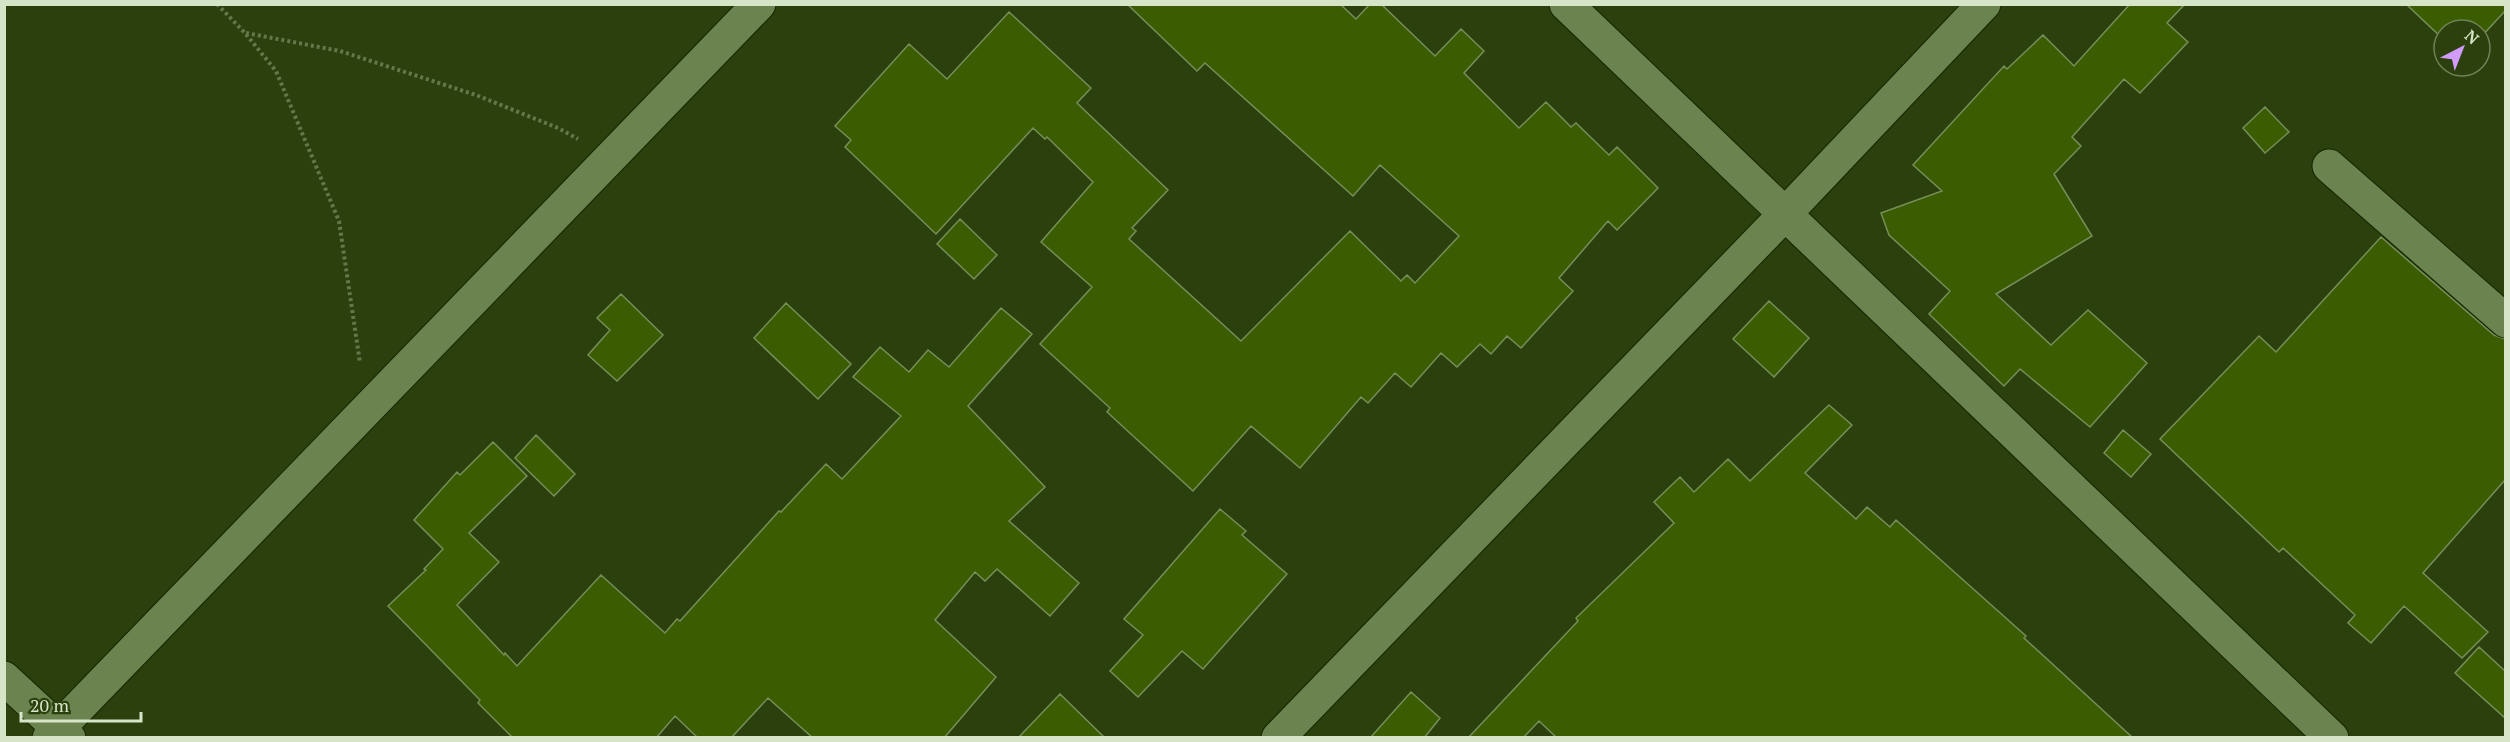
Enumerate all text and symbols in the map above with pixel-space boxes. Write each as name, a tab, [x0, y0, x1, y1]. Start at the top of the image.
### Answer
north arrow	[2432, 18, 2492, 78]
text: N	[2460, 25, 2484, 49]
scale bar	[21, 685, 141, 723]
text: 20 m	[30, 693, 70, 717]

